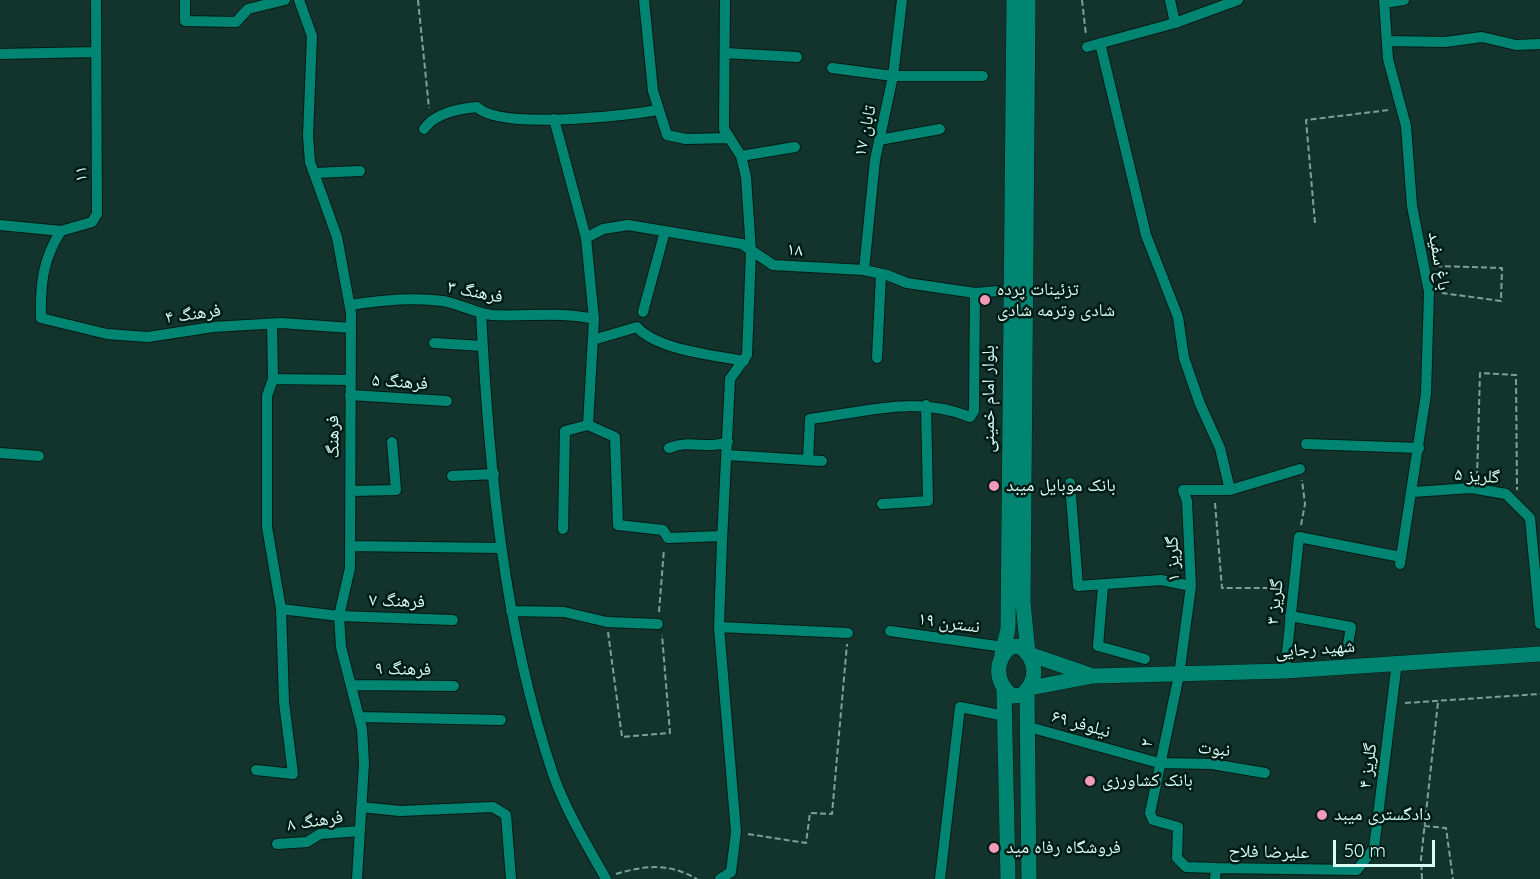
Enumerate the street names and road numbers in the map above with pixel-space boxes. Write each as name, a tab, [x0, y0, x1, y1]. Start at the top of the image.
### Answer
street label: تابان ۱۷	[849, 103, 881, 159]
street label: ۱۱	[70, 166, 92, 182]
street label: باغ سفید	[1423, 230, 1455, 292]
street label: ۱۸	[786, 239, 804, 261]
street label: فرهنگ ۳	[445, 276, 505, 308]
street label: فرهنگ ۴	[164, 299, 222, 329]
street label: بلوار امام خمینی	[978, 345, 1000, 453]
street label: فرهنگ ۵	[371, 369, 429, 395]
street label: فرهنگ	[322, 415, 344, 459]
street label: گلریز ۵	[1454, 464, 1500, 488]
street label: گلریز ۱	[1161, 536, 1185, 582]
street label: گلریز ۳	[1262, 578, 1288, 626]
street label: فرهنگ ۷	[369, 589, 425, 613]
street label: نسترن ۱۹	[917, 608, 981, 638]
street label: شهید رجایی	[1274, 635, 1356, 663]
street label: فرهنگ ۹	[375, 658, 431, 680]
street label: نیلوفر ۶۹	[1049, 705, 1113, 743]
street label: ۲	[1136, 737, 1158, 749]
street label: نبوت	[1197, 737, 1231, 761]
street label: گلریز ۴	[1354, 742, 1382, 790]
street label: فرهنگ ۸	[286, 806, 344, 836]
street label: علیرضا فلاح	[1228, 840, 1310, 864]

